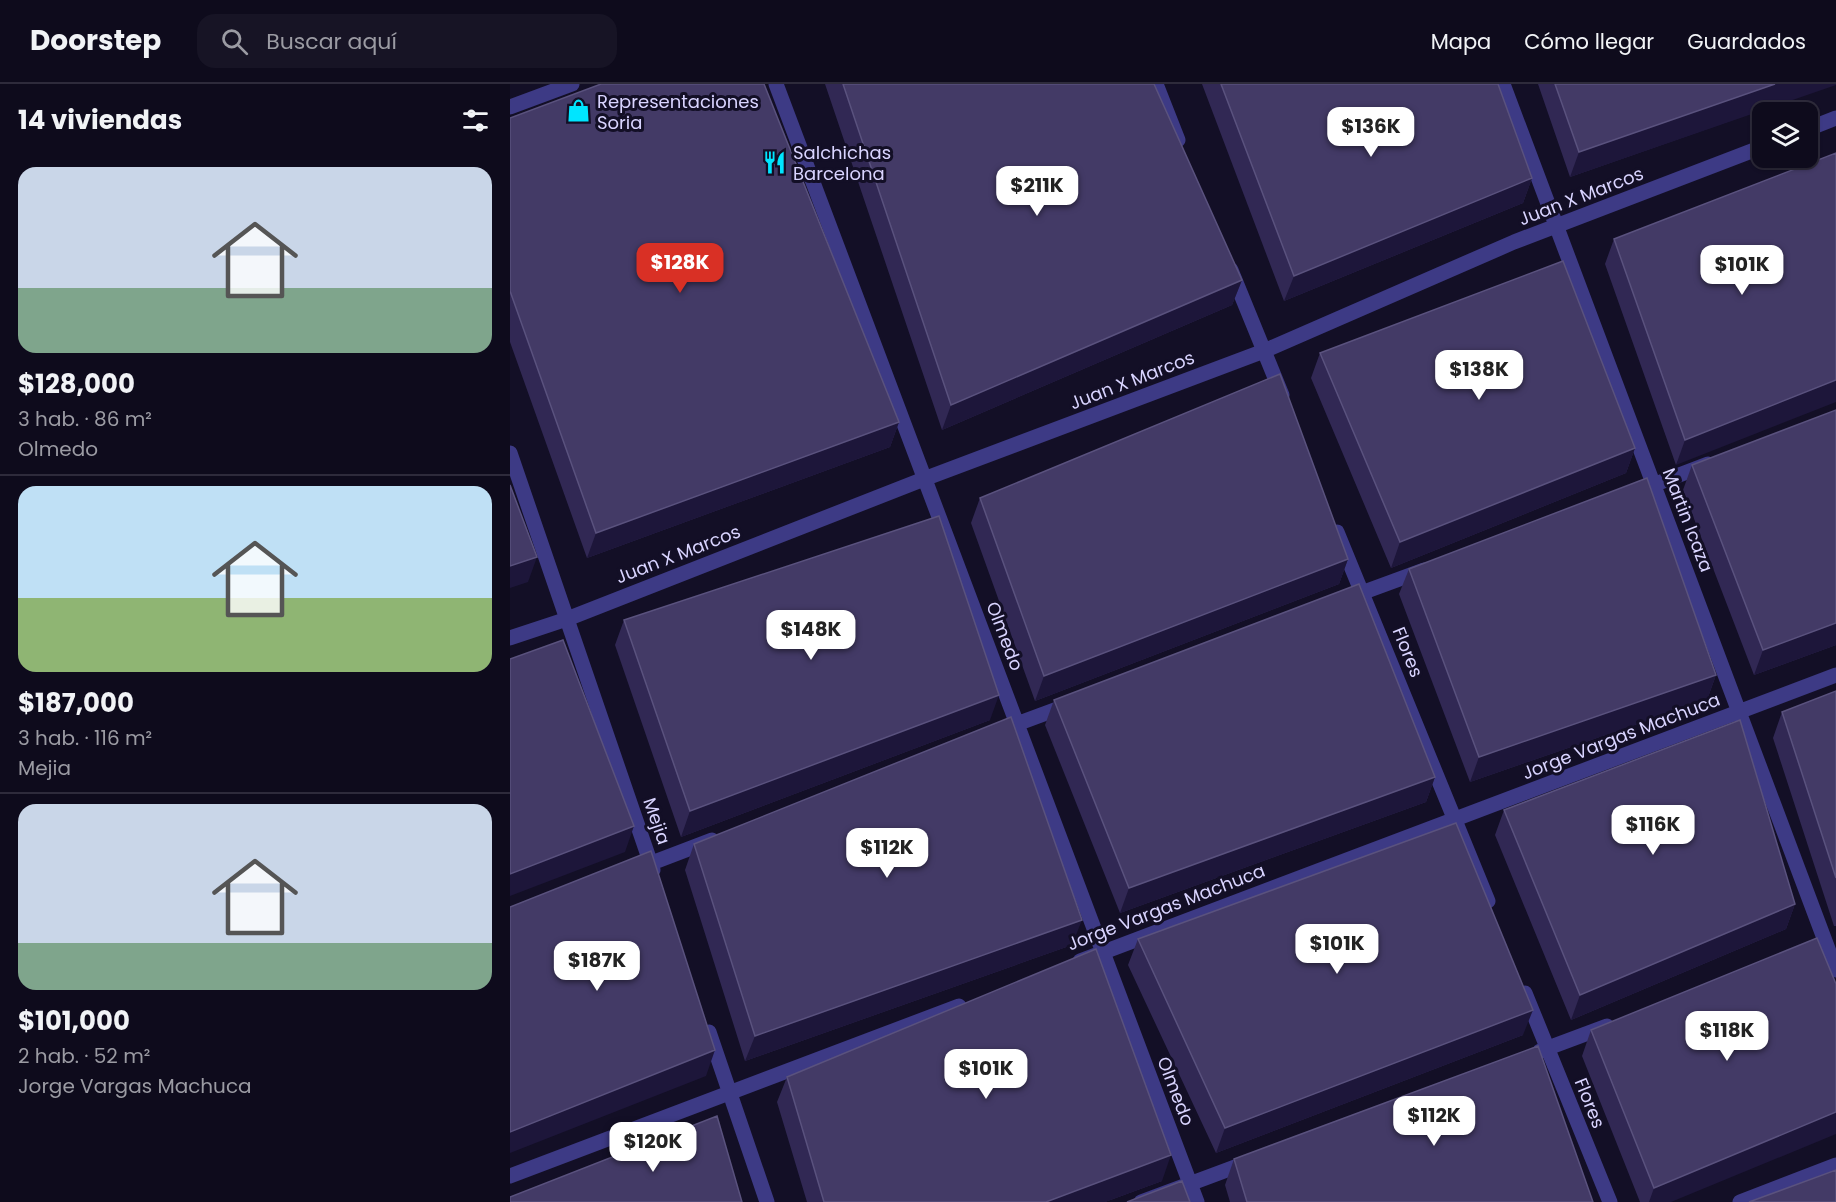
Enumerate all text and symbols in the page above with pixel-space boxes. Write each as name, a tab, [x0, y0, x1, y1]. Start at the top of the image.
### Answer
search box	[197, 14, 617, 68]
text: Doorstep	[30, 21, 161, 60]
icon: search	[218, 25, 251, 58]
text: Buscar aquí	[266, 26, 397, 57]
text: Mapa	[1431, 27, 1491, 56]
text: Cómo llegar	[1524, 27, 1654, 56]
text: Guardados	[1687, 27, 1806, 56]
place label: Representaciones Soria	[597, 89, 759, 135]
shop icon: Representaciones Soria	[566, 98, 592, 124]
text: 14 viviendas	[18, 102, 182, 138]
map controls	[1752, 102, 1818, 168]
button: layers	[1752, 102, 1818, 168]
icon: filters	[459, 104, 492, 137]
pin: $136K	[1329, 107, 1413, 158]
text: $136K	[1341, 112, 1401, 140]
place label: Salchichas Barcelona	[793, 140, 891, 186]
restaurant icon: Salchichas Barcelona	[762, 149, 788, 175]
street label: Juan X Marcos	[1515, 161, 1647, 231]
pin: $211K	[995, 166, 1079, 217]
text: $211K	[1010, 171, 1064, 199]
icon: home	[201, 206, 309, 314]
pin: $128K	[638, 243, 722, 294]
pin: $101K	[1700, 245, 1784, 296]
text: $128K	[651, 248, 710, 276]
text: $101K	[1714, 250, 1770, 278]
street label: Juan X Marcos	[1066, 345, 1198, 415]
pin: $138K	[1437, 350, 1521, 401]
text: $138K	[1449, 355, 1509, 383]
text: $128,000	[18, 366, 135, 402]
text: 3 hab. · 86 m²	[18, 405, 152, 433]
text: Olmedo	[18, 435, 98, 463]
street label: Martin Icaza	[1657, 464, 1719, 576]
street label: Juan X Marcos	[612, 519, 744, 589]
icon: home	[201, 525, 309, 633]
street label: Olmedo	[980, 598, 1030, 674]
pin: $148K	[769, 610, 853, 661]
text: $148K	[780, 615, 842, 643]
street label: Flores	[1387, 623, 1429, 681]
text: $187,000	[18, 685, 134, 721]
street label: Jorge Vargas Machuca	[1518, 687, 1724, 785]
text: 3 hab. · 116 m²	[18, 724, 152, 752]
text: Mejia	[18, 754, 71, 782]
street label: Mejia	[637, 794, 677, 848]
pin: $116K	[1611, 805, 1695, 856]
text: $116K	[1626, 810, 1680, 838]
pin: $112K	[845, 828, 929, 879]
text: $112K	[860, 833, 914, 861]
icon: home	[201, 843, 309, 951]
street label: Jorge Vargas Machuca	[1063, 858, 1269, 956]
pin: $101K	[1295, 924, 1379, 975]
text: $101K	[1309, 929, 1365, 957]
pin: $187K	[555, 941, 639, 992]
text: $187K	[568, 946, 626, 974]
text: $101,000	[18, 1003, 130, 1039]
pin: $118K	[1685, 1011, 1769, 1062]
text: $118K	[1699, 1016, 1755, 1044]
text: 2 hab. · 52 m²	[18, 1042, 150, 1070]
pin: $101K	[944, 1049, 1028, 1100]
street label: Olmedo	[1151, 1053, 1201, 1129]
text: $101K	[958, 1054, 1014, 1082]
text: Jorge Vargas Machuca	[18, 1072, 252, 1100]
street label: Flores	[1569, 1074, 1611, 1132]
pin: $112K	[1392, 1096, 1476, 1147]
text: $112K	[1407, 1101, 1461, 1129]
pin: $120K	[611, 1122, 695, 1173]
text: $120K	[623, 1127, 683, 1155]

